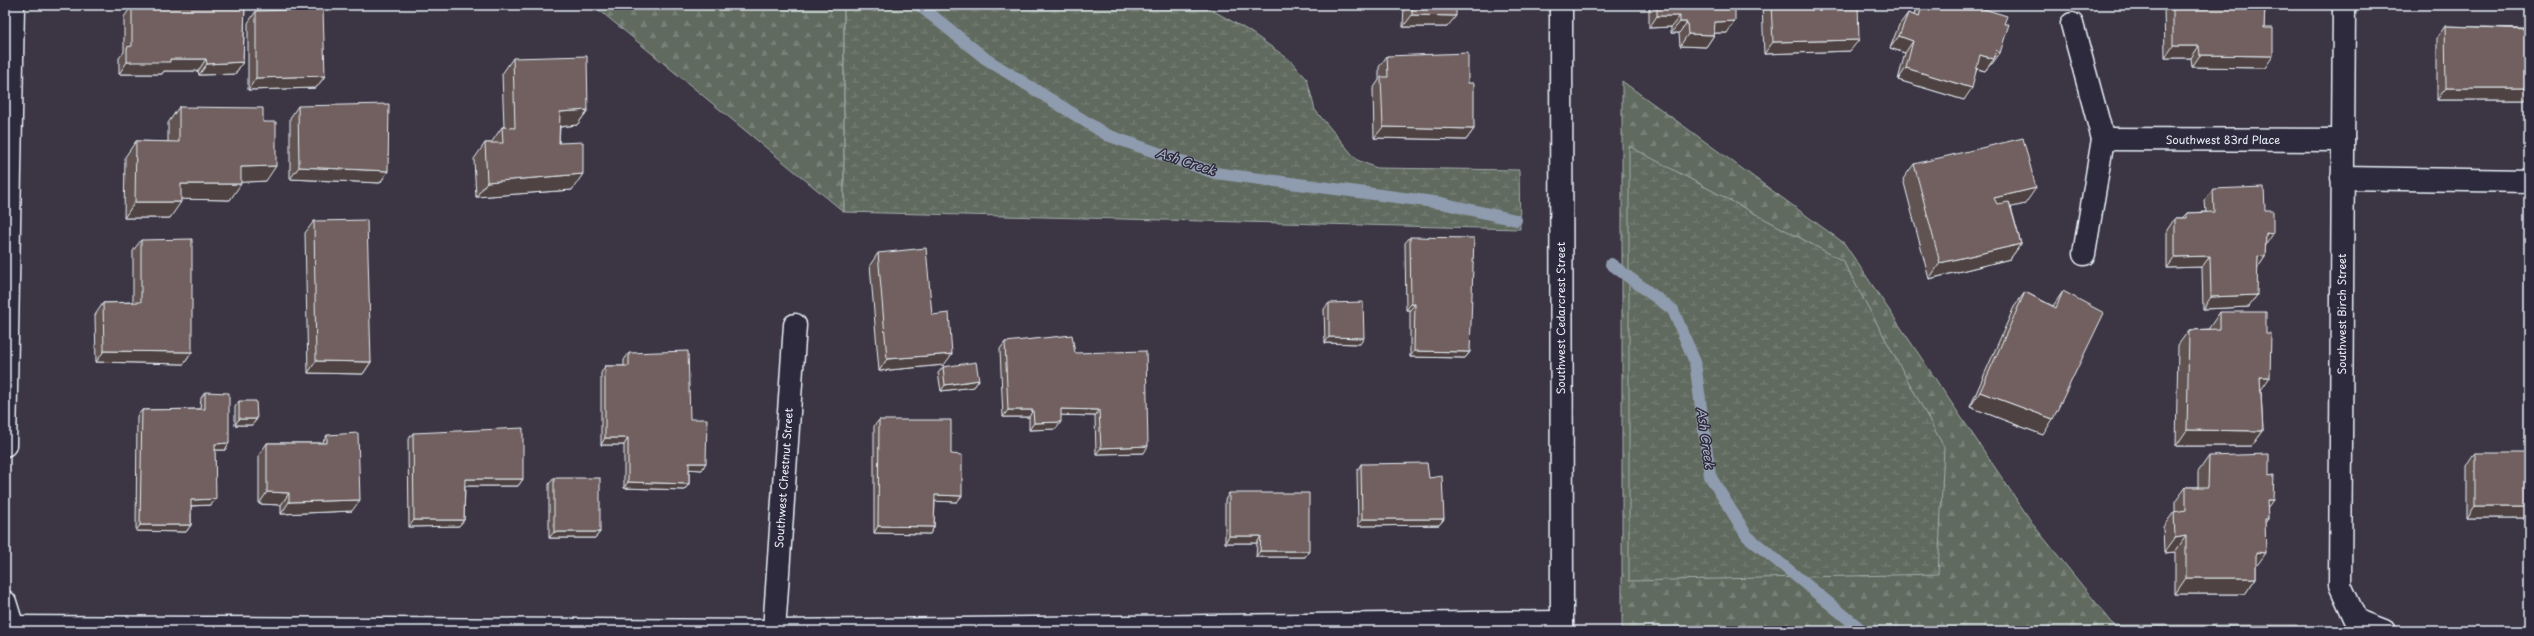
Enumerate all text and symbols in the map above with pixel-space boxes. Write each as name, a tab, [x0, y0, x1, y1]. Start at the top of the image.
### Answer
street label: Southwest 83rd Place	[2166, 131, 2280, 148]
water label: Ash Creek	[1155, 143, 1219, 179]
street label: Southwest Cedarcrest Street	[1552, 241, 1569, 394]
street label: Southwest Birch Street	[2333, 253, 2350, 375]
water label: Ash Creek	[1693, 406, 1719, 470]
street label: Southwest Chestnut Street	[770, 407, 797, 548]

